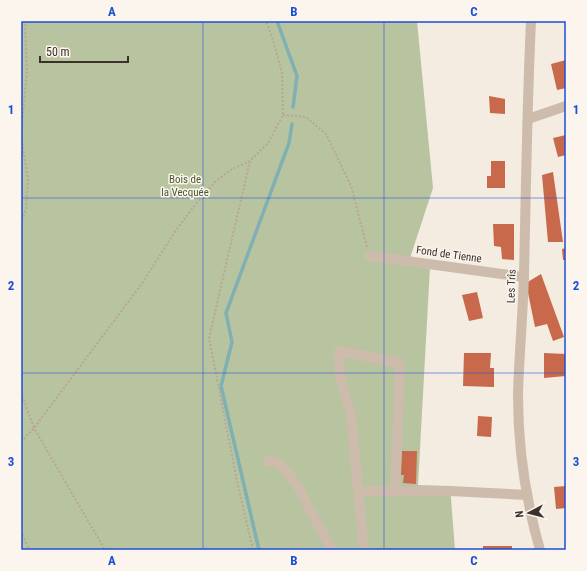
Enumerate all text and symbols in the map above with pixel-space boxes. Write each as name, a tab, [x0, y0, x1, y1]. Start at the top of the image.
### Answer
text: A	[108, 4, 116, 19]
text: B	[290, 4, 298, 19]
text: C	[470, 4, 478, 19]
scale bar	[40, 38, 128, 64]
text: 50 m	[46, 45, 70, 59]
text: 1	[8, 102, 14, 117]
text: 1	[573, 102, 579, 117]
park label: Bois de la Vecquée	[161, 173, 209, 199]
street label: Fond de Tienne	[415, 243, 483, 266]
street label: Les Trîs	[504, 269, 519, 303]
text: 2	[8, 278, 15, 293]
text: 2	[573, 278, 580, 293]
text: 3	[8, 454, 14, 469]
text: 3	[573, 454, 579, 469]
north arrow	[509, 493, 549, 533]
text: N	[513, 510, 526, 518]
text: A	[108, 553, 116, 568]
text: B	[290, 553, 298, 568]
text: C	[470, 553, 478, 568]

